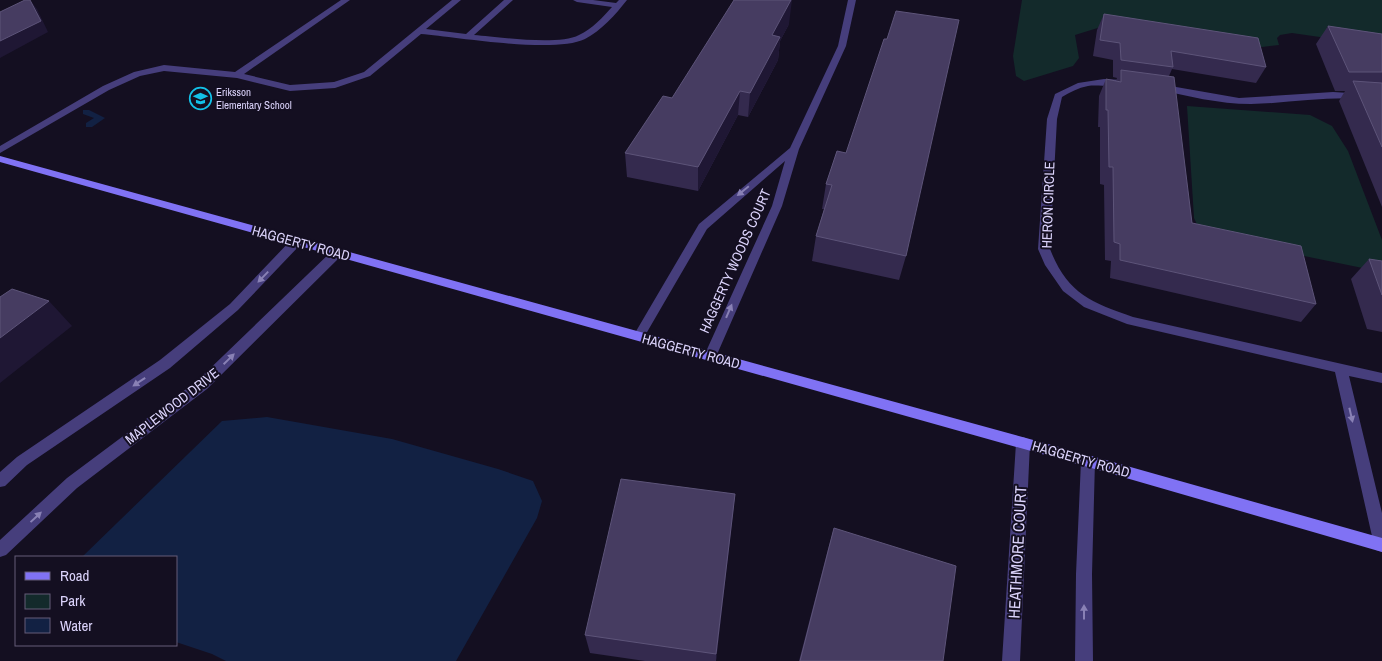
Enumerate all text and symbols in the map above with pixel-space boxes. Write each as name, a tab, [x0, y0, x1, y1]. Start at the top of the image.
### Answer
place label: Eriksson Elementary School	[216, 85, 292, 112]
school or university icon: Eriksson Elementary School	[188, 86, 212, 110]
street label: HERON CIRCLE	[1037, 161, 1059, 249]
one-way arrow	[737, 185, 750, 196]
street label: HAGGERTY WOODS COURT	[695, 186, 775, 336]
street label: HAGGERTY ROAD	[250, 221, 352, 265]
one-way arrow	[257, 271, 269, 283]
one-way arrow	[725, 304, 733, 318]
street label: HAGGERTY ROAD	[640, 329, 742, 373]
one-way arrow	[223, 353, 235, 365]
street label: MAPLEWOOD DRIVE	[121, 364, 223, 448]
one-way arrow	[132, 377, 146, 387]
one-way arrow	[1347, 407, 1355, 423]
street label: HAGGERTY ROAD	[1030, 437, 1132, 481]
street label: HEATHMORE COURT	[1003, 485, 1031, 619]
one-way arrow	[29, 511, 41, 523]
legend	[15, 556, 178, 646]
text: Road	[60, 565, 89, 586]
text: Park	[60, 590, 86, 611]
one-way arrow	[1080, 604, 1088, 620]
text: Water	[60, 615, 92, 636]

